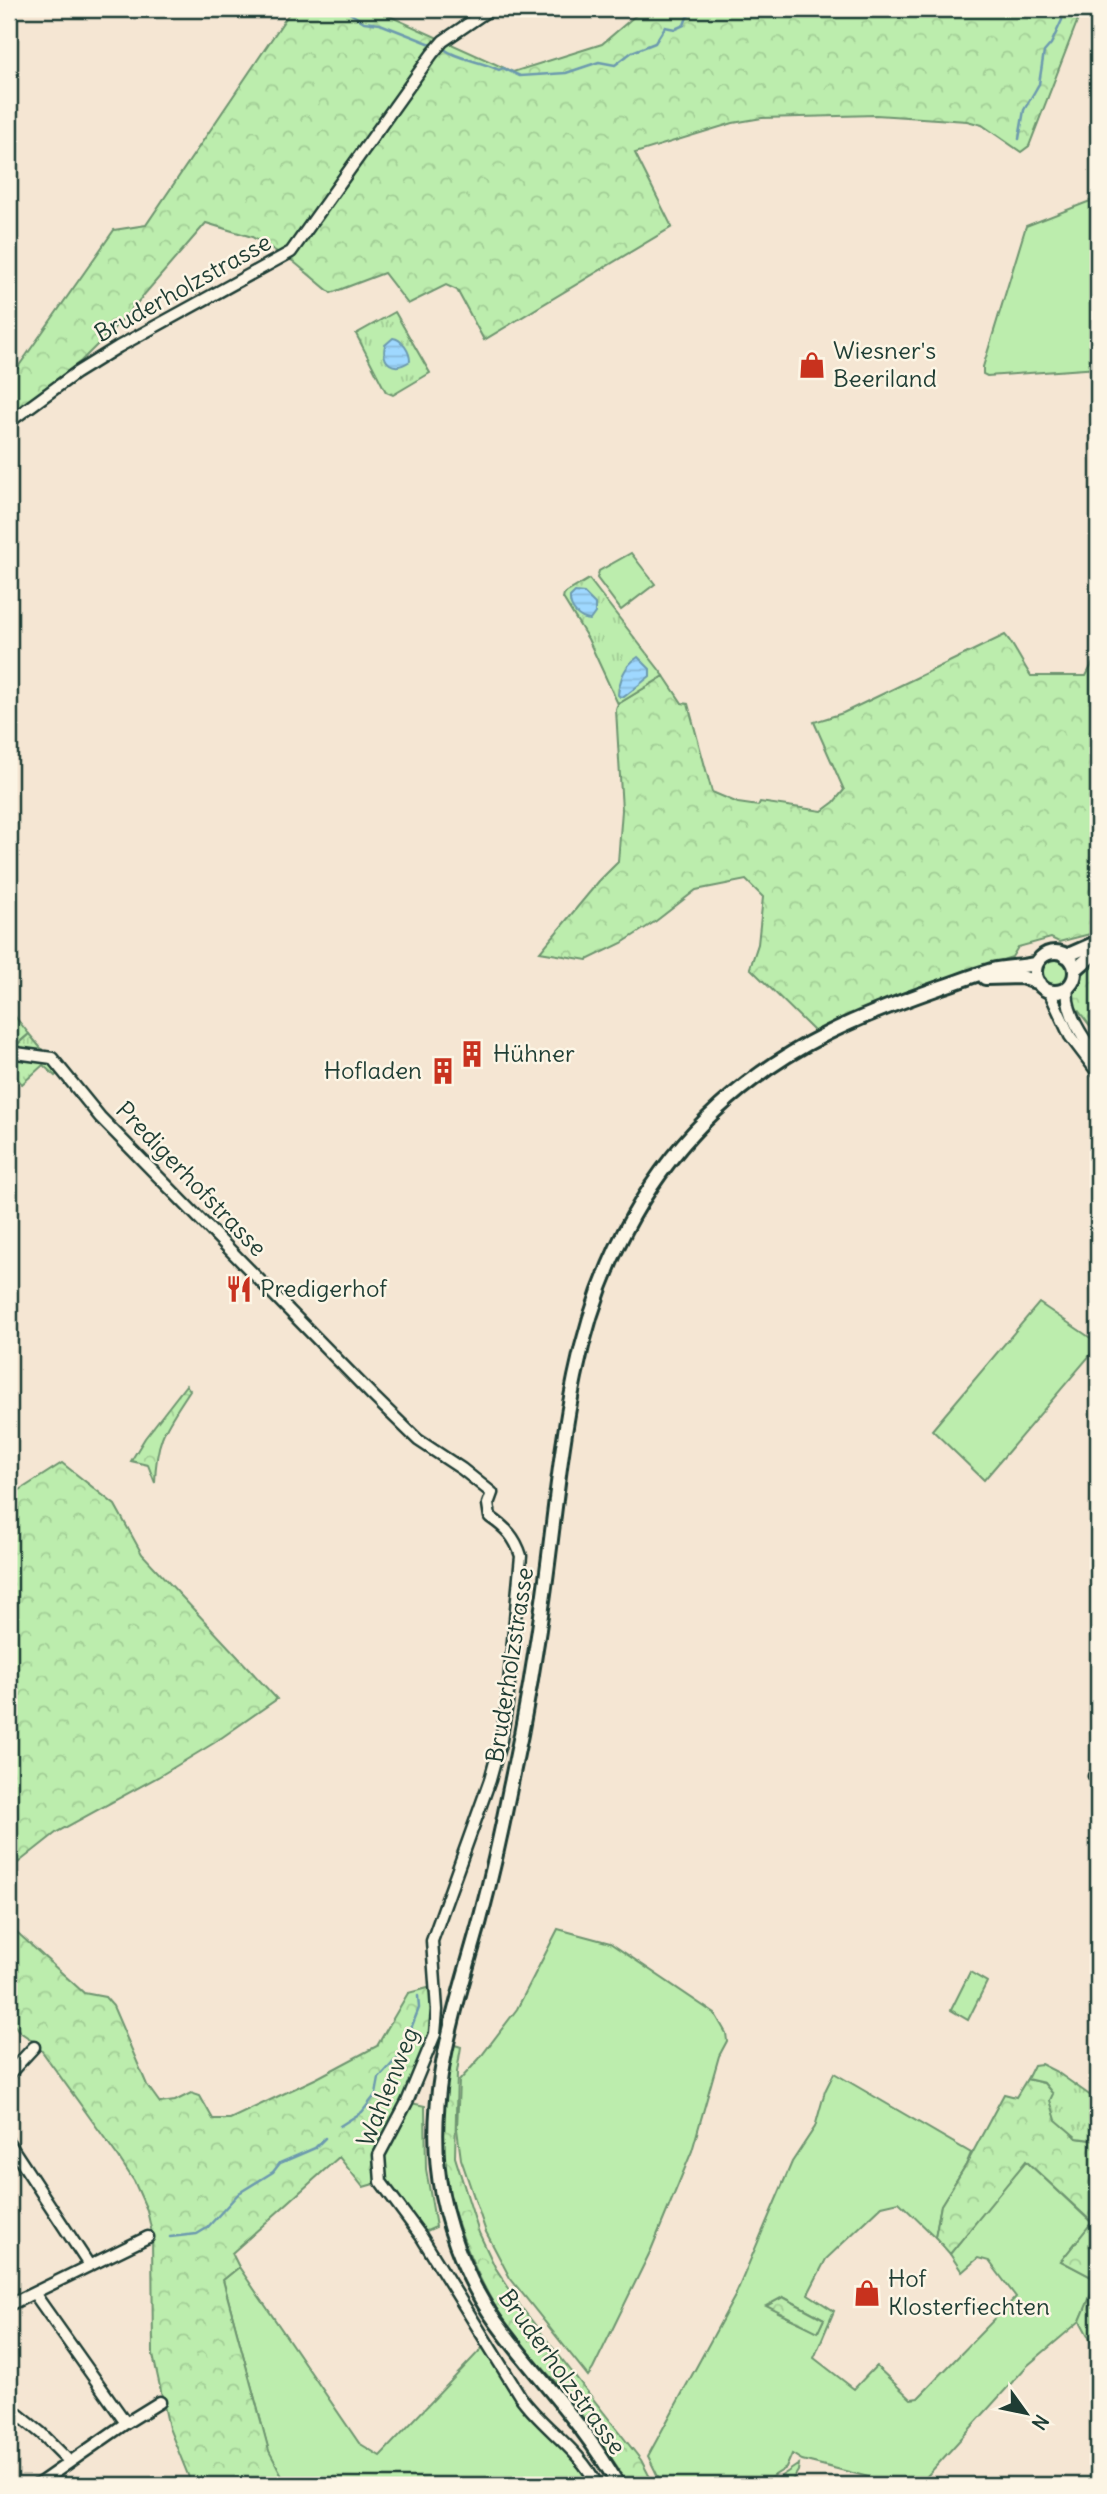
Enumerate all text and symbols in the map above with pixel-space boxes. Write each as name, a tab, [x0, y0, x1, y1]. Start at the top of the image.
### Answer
street label: Bruderholzstrasse	[89, 226, 276, 348]
place label: Wiesner's Beeriland	[833, 335, 937, 393]
shop icon: Wiesner's Beeriland	[797, 350, 827, 380]
place label: Hühner	[493, 1038, 575, 1068]
building icon: Hühner	[457, 1039, 487, 1069]
place label: Hofladen	[324, 1055, 422, 1085]
building icon: Hofladen	[428, 1056, 458, 1086]
street label: Predigerhofstrasse	[110, 1094, 273, 1262]
place label: Predigerhof	[260, 1273, 388, 1303]
restaurant icon: Predigerhof	[224, 1274, 254, 1304]
street label: Bruderholzstrasse	[479, 1565, 539, 1765]
street label: Wahlenweg	[350, 2023, 425, 2151]
place label: Hof Klosterfiechten	[888, 2263, 1050, 2321]
shop icon: Hof Klosterfiechten	[852, 2278, 882, 2308]
street label: Bruderholzstrasse	[493, 2283, 633, 2460]
north arrow	[992, 2378, 1062, 2448]
text: N	[1027, 2410, 1054, 2434]

